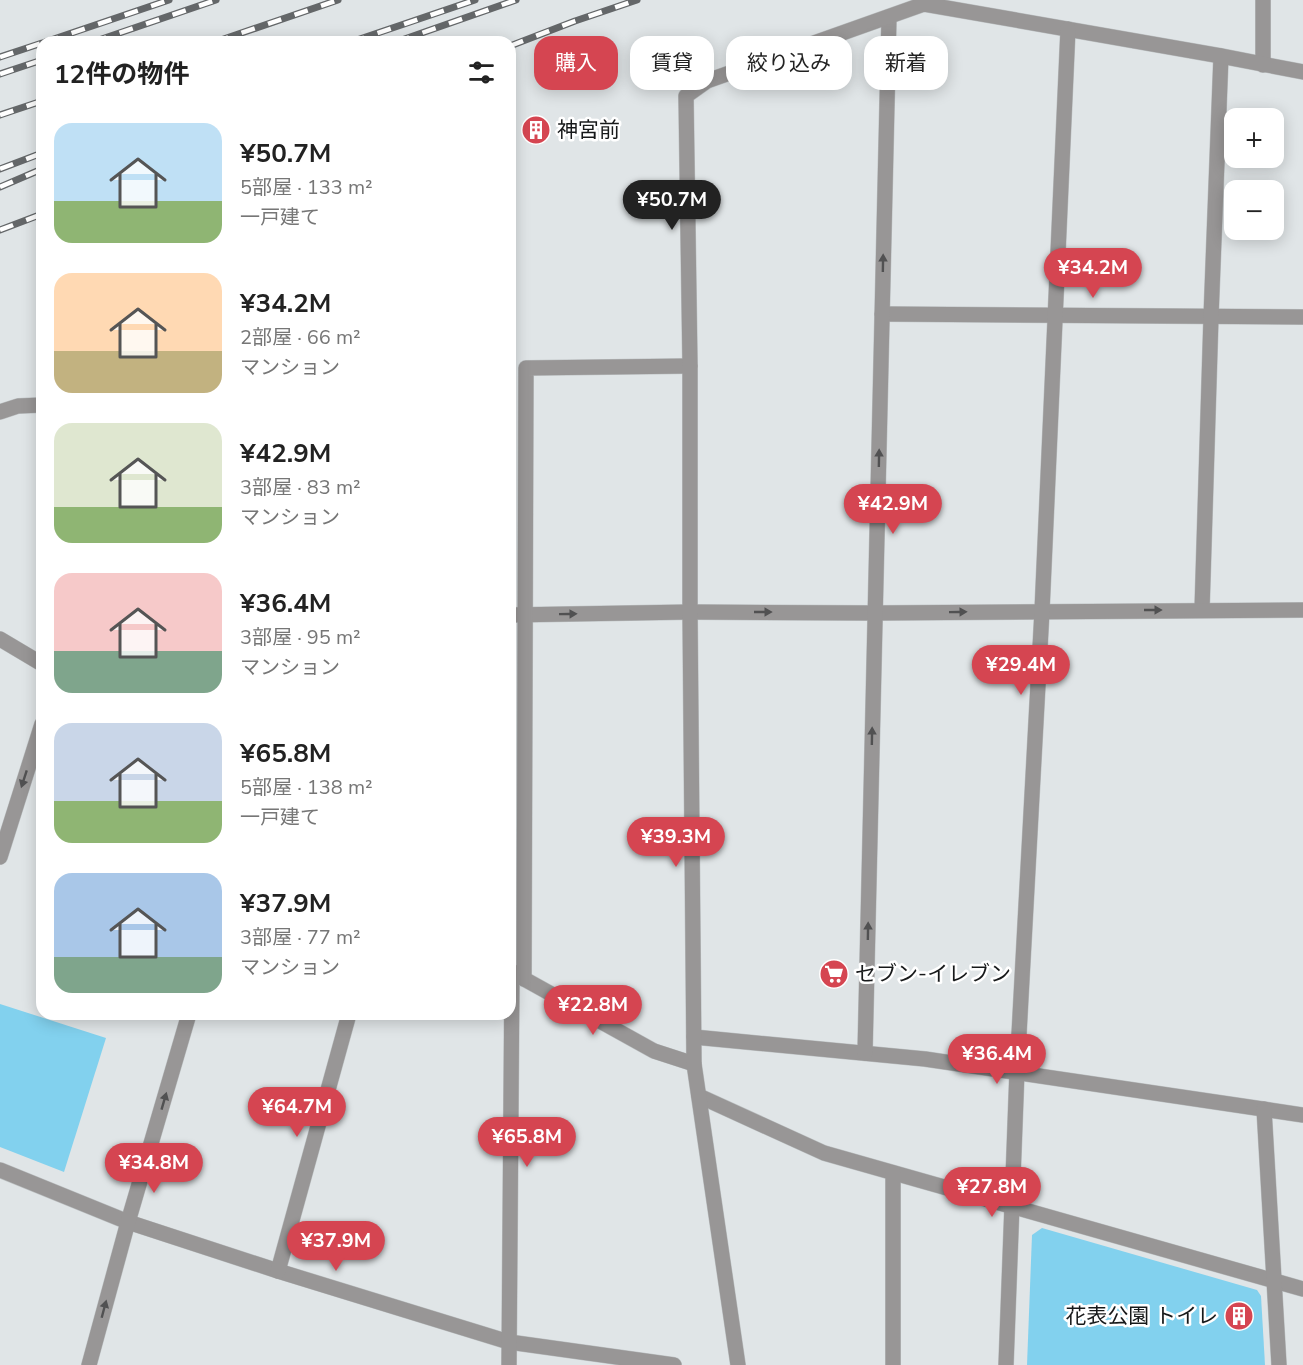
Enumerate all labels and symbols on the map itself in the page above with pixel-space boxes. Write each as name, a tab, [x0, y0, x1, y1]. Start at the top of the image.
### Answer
building icon: 神宮前	[520, 114, 552, 146]
place label: 神宮前	[557, 116, 620, 144]
pin: ¥50.7M	[623, 180, 721, 231]
pin: ¥34.2M	[1044, 248, 1142, 299]
one-way arrow	[878, 253, 888, 272]
one-way arrow	[874, 448, 883, 467]
pin: ¥42.9M	[844, 484, 942, 535]
one-way arrow	[1144, 605, 1163, 615]
one-way arrow	[754, 607, 773, 617]
one-way arrow	[949, 607, 968, 617]
one-way arrow	[559, 609, 578, 619]
pin: ¥29.4M	[972, 645, 1070, 696]
one-way arrow	[868, 727, 877, 746]
one-way arrow	[19, 770, 29, 788]
pin: ¥39.3M	[627, 817, 725, 868]
one-way arrow	[863, 922, 873, 941]
supermarket icon: セブン-イレブン	[818, 958, 850, 990]
place label: セブン-イレブン	[855, 960, 1011, 988]
pin: ¥22.8M	[544, 985, 642, 1036]
pin: ¥36.4M	[948, 1034, 1046, 1085]
pin: ¥64.7M	[248, 1087, 346, 1138]
one-way arrow	[160, 1092, 169, 1110]
pin: ¥65.8M	[478, 1117, 576, 1168]
pin: ¥34.8M	[105, 1143, 203, 1194]
pin: ¥27.8M	[943, 1167, 1041, 1218]
pin: ¥37.9M	[287, 1221, 385, 1272]
one-way arrow	[100, 1300, 109, 1318]
building icon: 花表公園 トイレ	[1223, 1300, 1255, 1332]
place label: 花表公園 トイレ	[1066, 1302, 1218, 1330]

